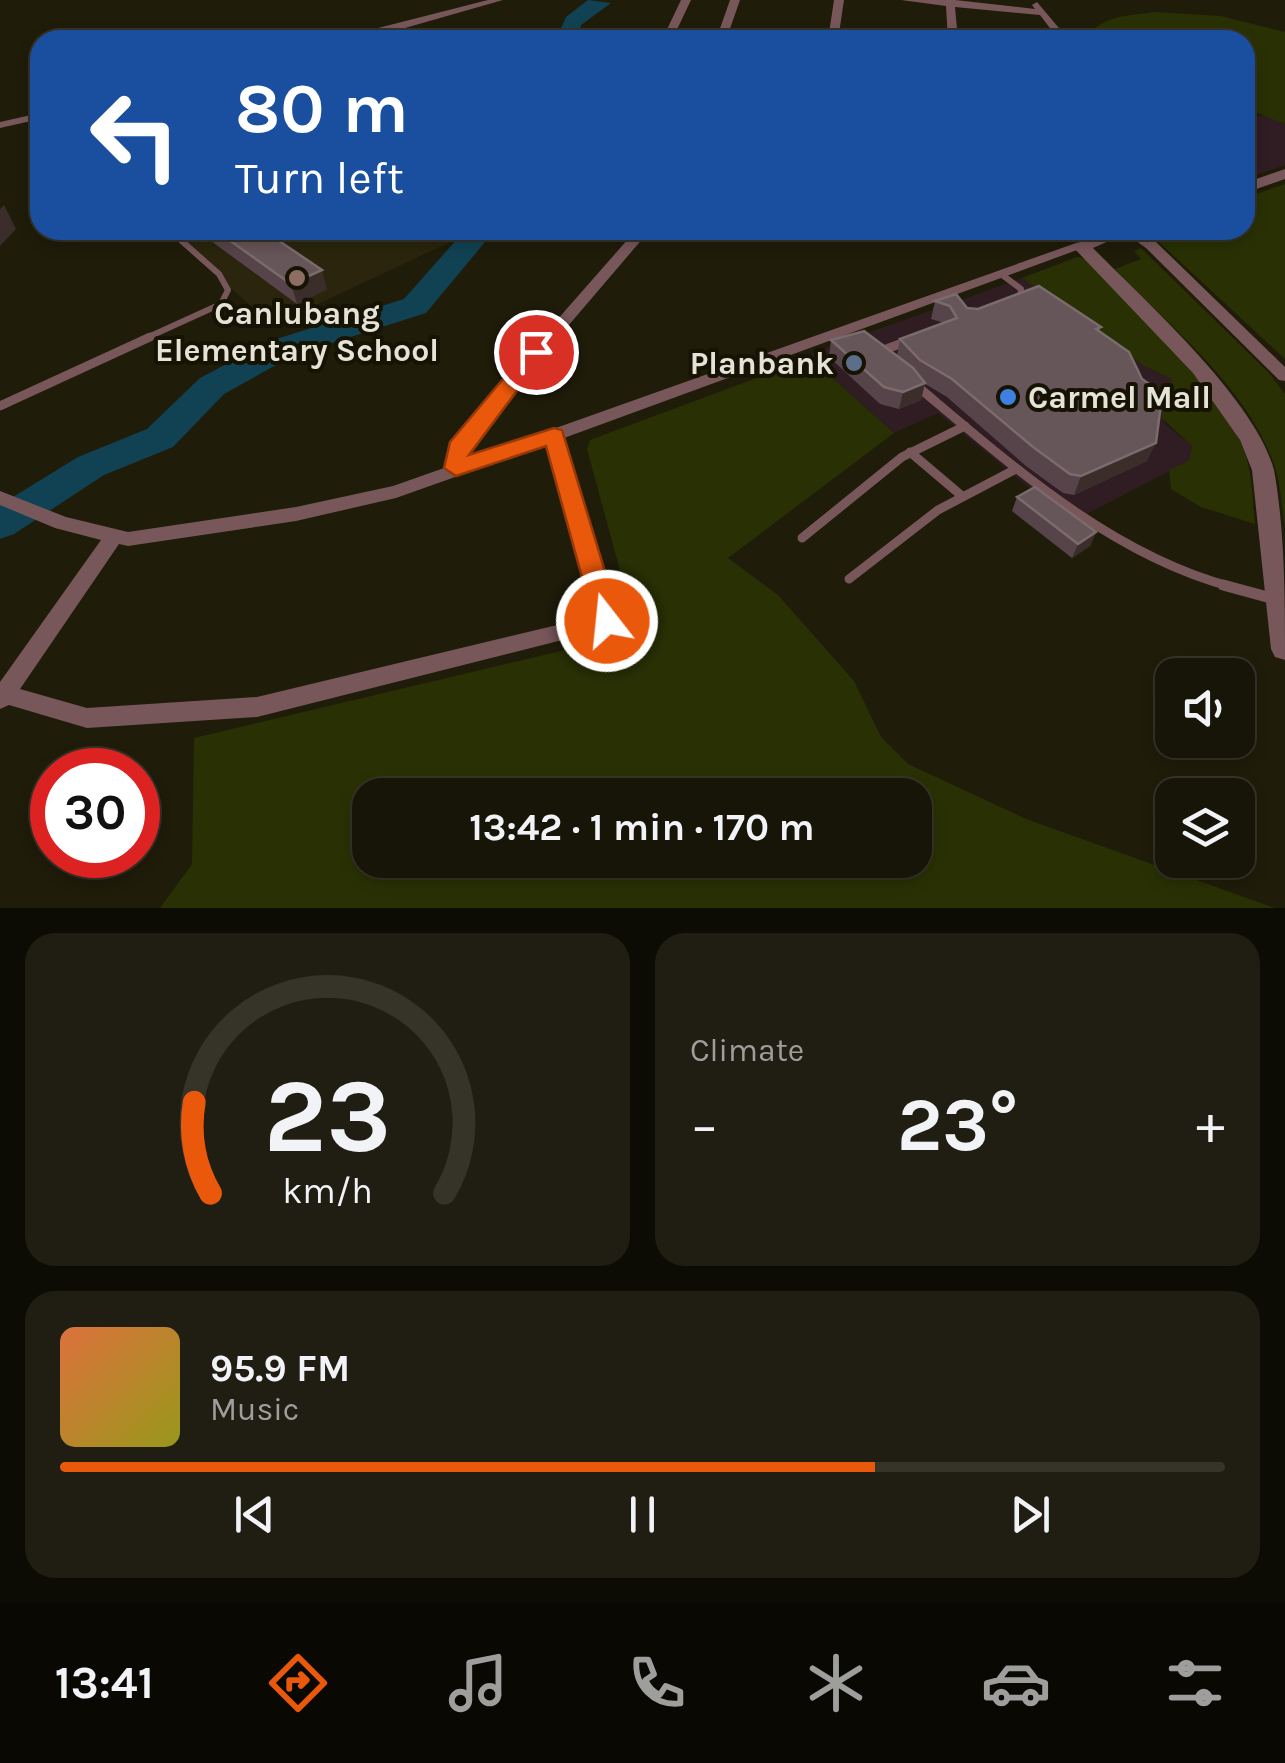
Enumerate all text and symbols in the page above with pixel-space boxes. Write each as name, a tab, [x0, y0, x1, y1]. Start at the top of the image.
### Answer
text: 80 m	[235, 68, 409, 150]
icon: left	[70, 70, 200, 200]
text: Turn left	[235, 152, 404, 204]
marker: Canlubang Elementary School	[286, 267, 308, 289]
place label: Canlubang Elementary School	[155, 295, 439, 369]
pin	[494, 310, 579, 395]
icon: arrive	[509, 325, 564, 380]
place label: Planbank	[690, 345, 834, 382]
marker: Planbank	[843, 352, 865, 374]
place label: Carmel Mall	[1028, 379, 1211, 416]
marker: Carmel Mall	[997, 386, 1019, 408]
position arrow	[555, 569, 659, 673]
map controls	[1155, 658, 1255, 878]
button: sound	[1155, 658, 1255, 758]
speed limit sign: 30	[30, 748, 160, 878]
button: layers	[1155, 778, 1255, 878]
text: 13:42 · 1 min · 170 m	[469, 805, 815, 850]
text: Climate	[690, 1032, 804, 1069]
text: 23	[264, 1056, 391, 1177]
text: 23°	[897, 1081, 1018, 1169]
text: −	[690, 1093, 719, 1157]
text: +	[1196, 1093, 1225, 1157]
text: km/h	[282, 1170, 373, 1212]
text: 95.9 FM	[210, 1346, 350, 1391]
text: Music	[210, 1391, 299, 1428]
icon: previous	[227, 1487, 282, 1542]
icon: pause	[615, 1487, 670, 1542]
icon: next	[1003, 1487, 1058, 1542]
icon: directions	[263, 1648, 333, 1718]
icon: music	[443, 1648, 513, 1718]
icon: phone	[622, 1648, 692, 1718]
icon: climate	[801, 1648, 871, 1718]
icon: car	[981, 1648, 1051, 1718]
icon: filters	[1160, 1648, 1230, 1718]
text: 13:41	[55, 1657, 154, 1709]

